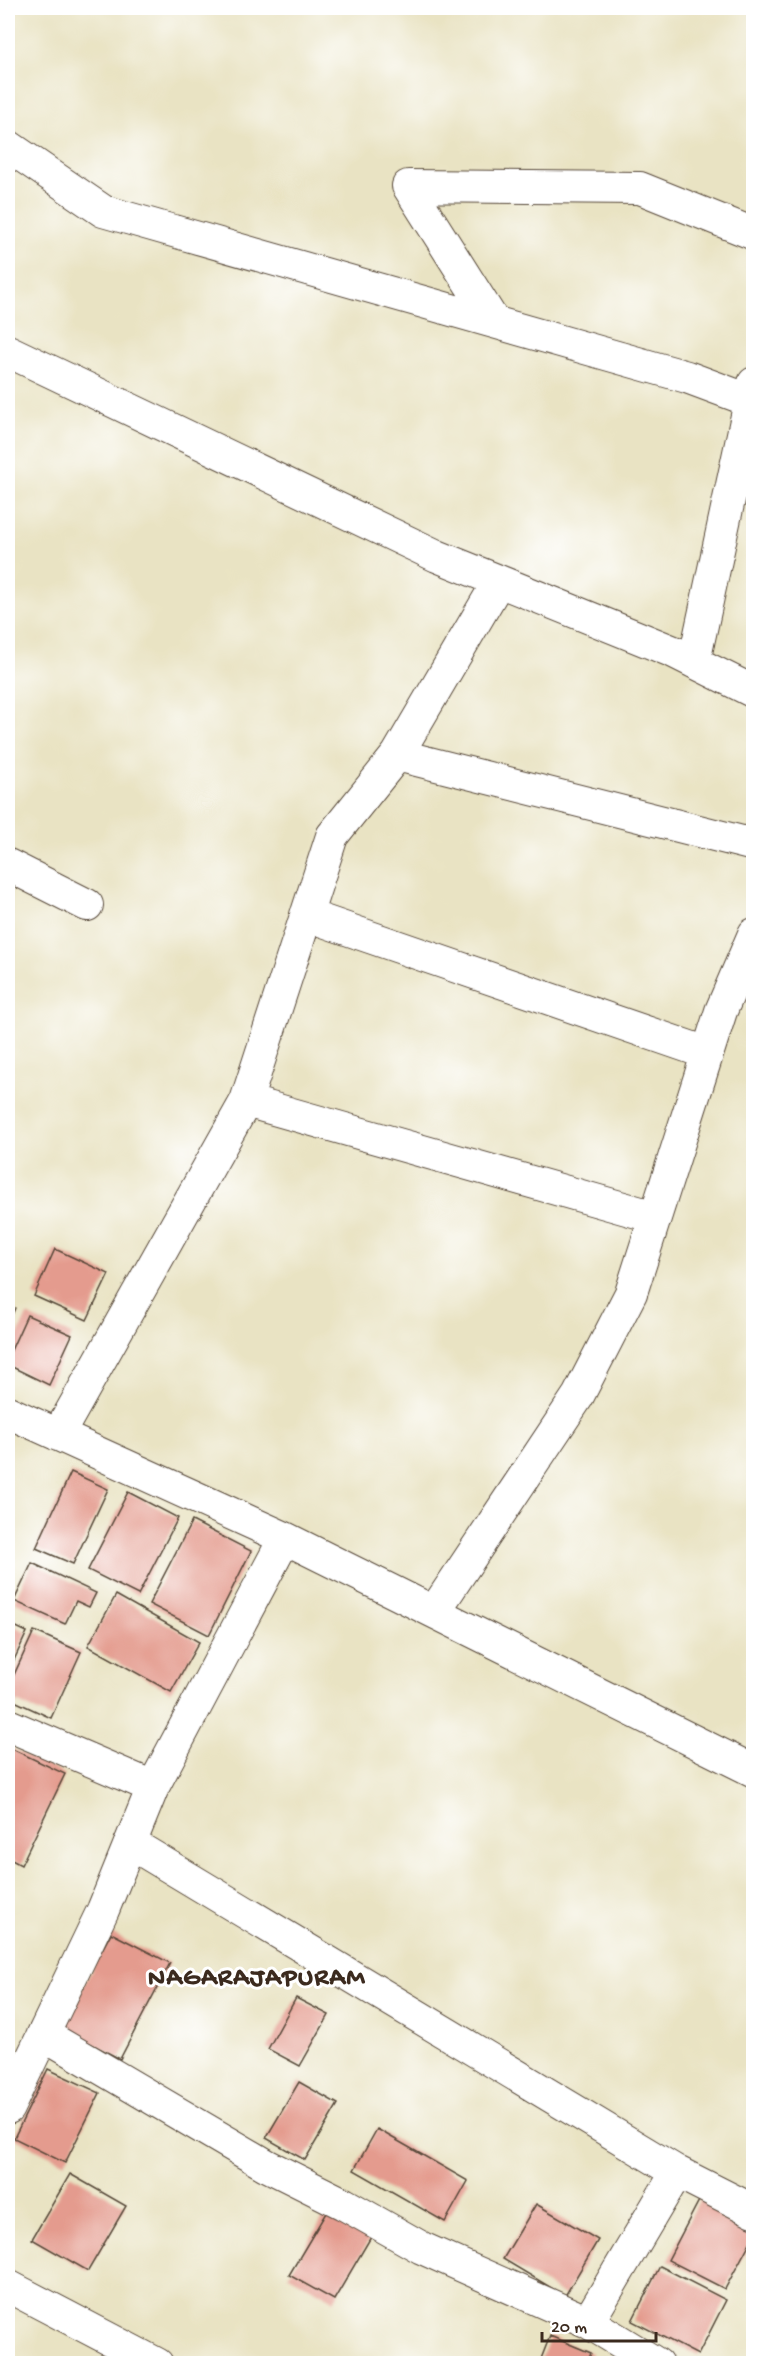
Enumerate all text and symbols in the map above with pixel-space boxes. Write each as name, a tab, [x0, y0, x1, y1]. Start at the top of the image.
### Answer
district label: NAGARAJAPURAM	[148, 1964, 366, 1995]
scale bar	[542, 2305, 656, 2343]
text: 20 m	[551, 2318, 587, 2339]

